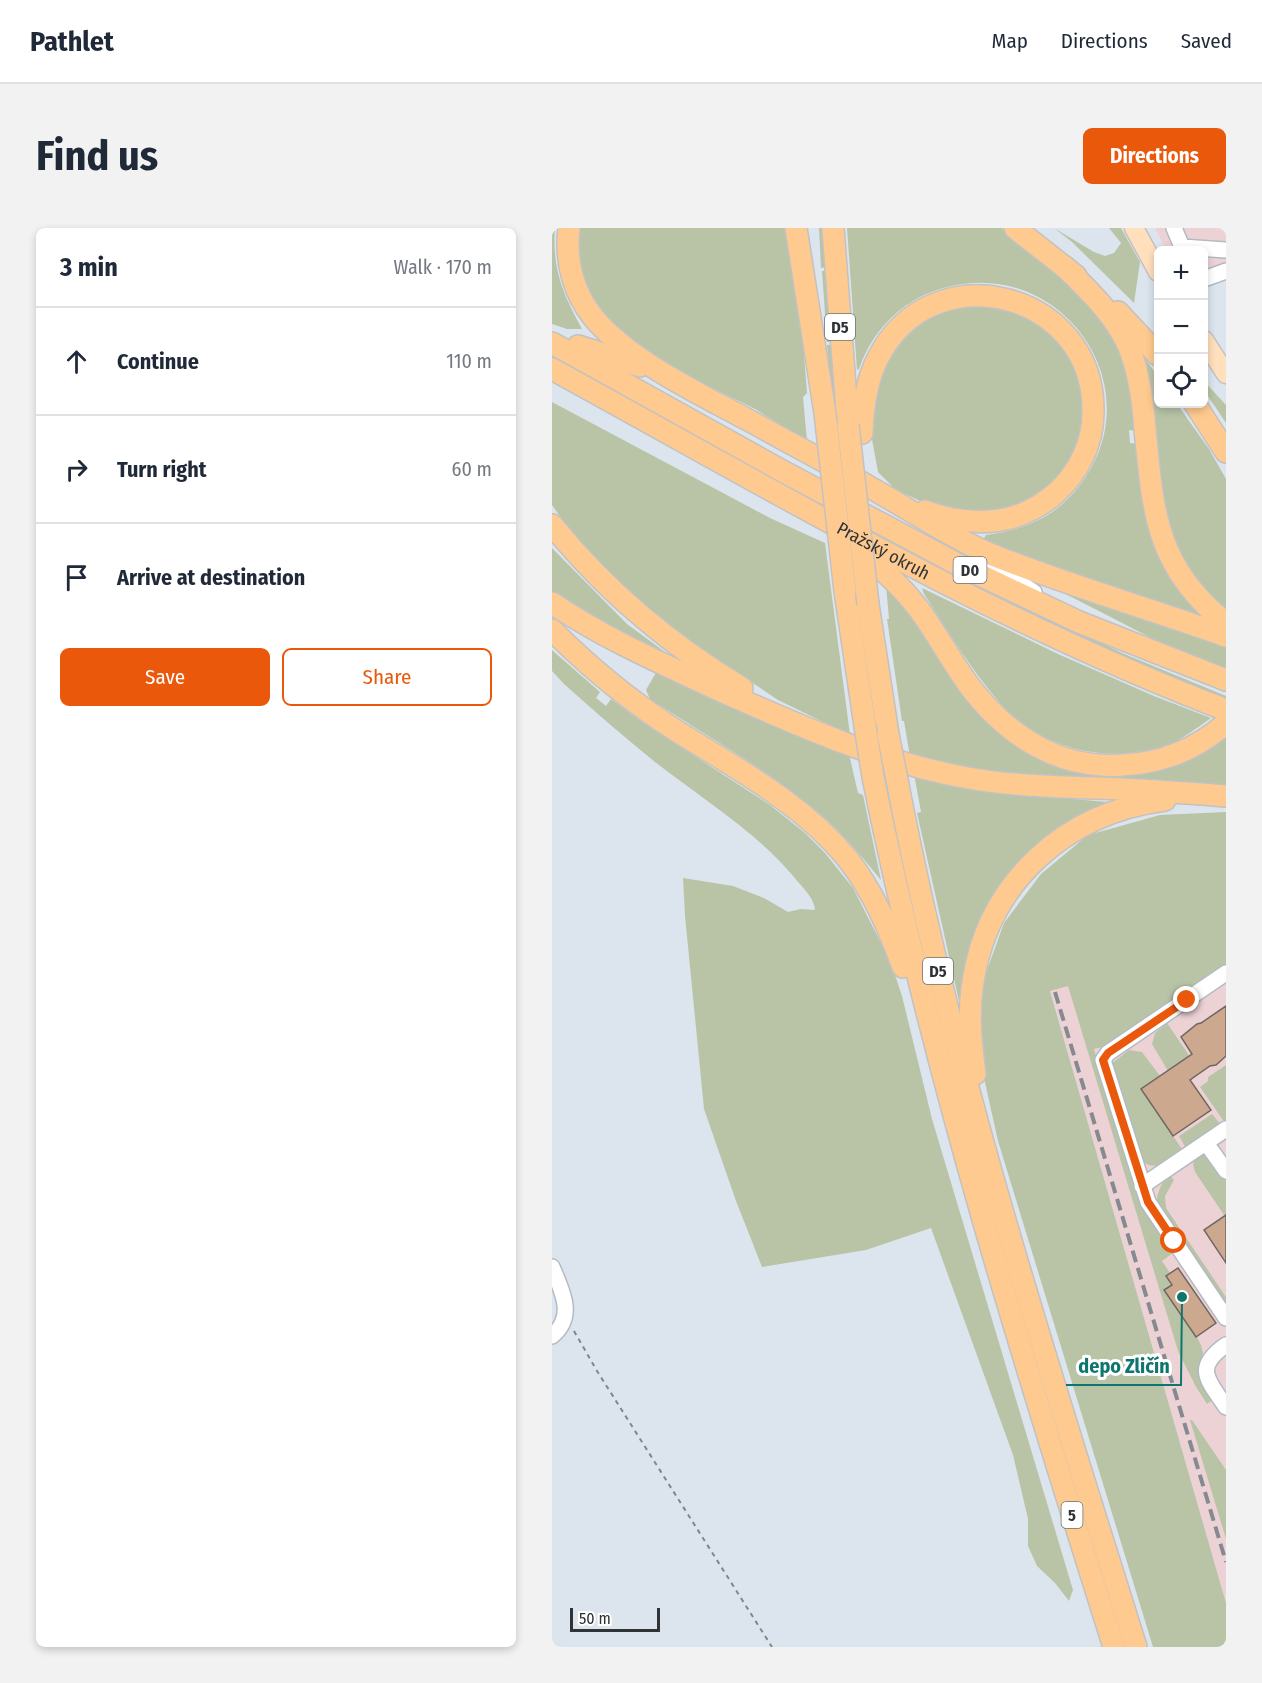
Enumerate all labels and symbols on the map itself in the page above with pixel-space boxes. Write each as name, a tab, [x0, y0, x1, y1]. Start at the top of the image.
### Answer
road number: D5	[825, 314, 855, 340]
street label: Pražský okruh	[833, 517, 934, 584]
road number: D0	[954, 557, 986, 583]
road number: D5	[923, 958, 953, 984]
route end	[1173, 986, 1199, 1012]
route start	[1160, 1227, 1186, 1253]
callout: depo Zličín	[1066, 1347, 1181, 1385]
text: depo Zličín	[1078, 1354, 1170, 1378]
road number: 5	[1062, 1502, 1082, 1528]
scale bar	[570, 1605, 660, 1632]

